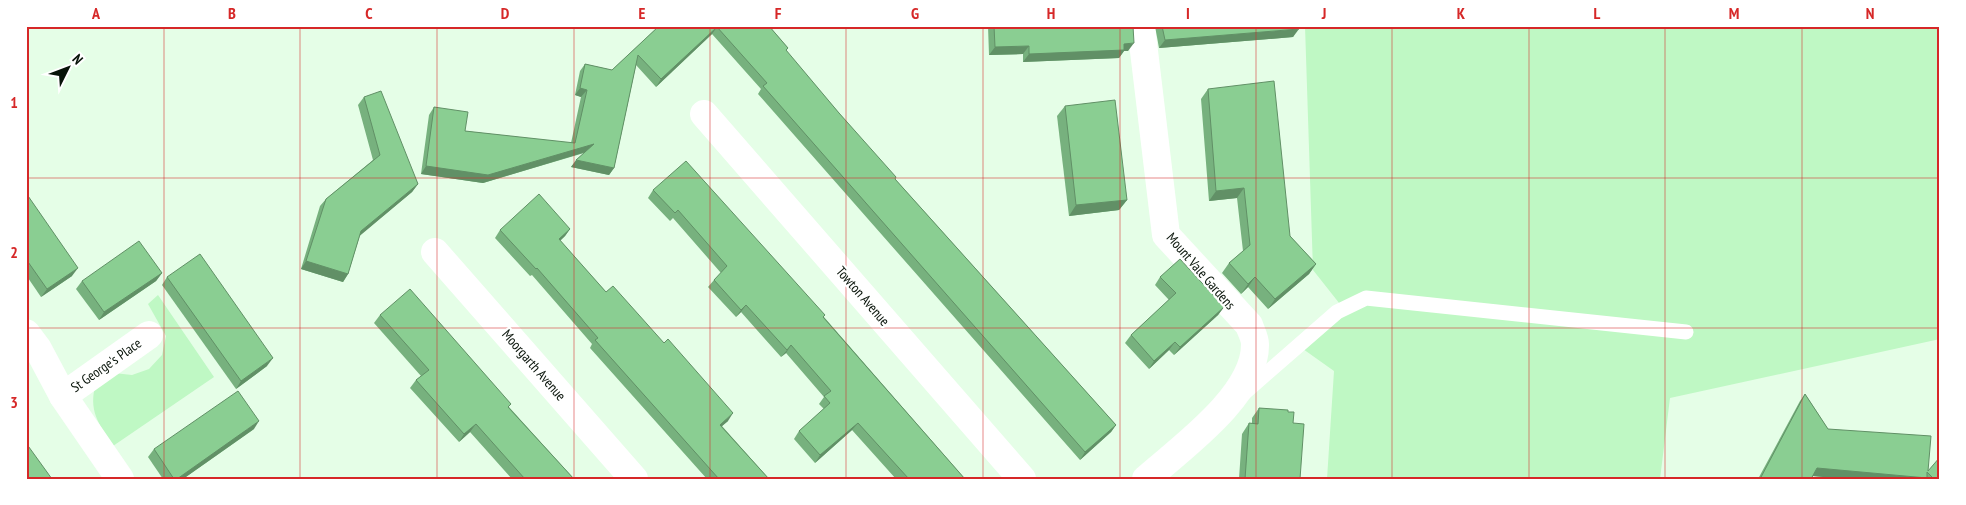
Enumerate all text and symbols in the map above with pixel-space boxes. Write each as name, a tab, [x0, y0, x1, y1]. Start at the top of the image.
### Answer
text: A	[91, 3, 101, 23]
text: B	[228, 3, 236, 23]
text: C	[365, 3, 373, 23]
text: D	[501, 3, 510, 23]
text: E	[639, 3, 646, 23]
text: F	[775, 3, 782, 23]
text: G	[911, 3, 919, 23]
text: H	[1047, 3, 1055, 23]
text: I	[1186, 3, 1190, 23]
text: J	[1321, 3, 1326, 23]
text: K	[1457, 3, 1466, 23]
text: L	[1594, 3, 1601, 23]
text: M	[1729, 3, 1739, 23]
text: N	[1866, 3, 1874, 23]
north arrow	[42, 42, 92, 92]
text: N	[68, 50, 87, 68]
text: 1	[10, 92, 18, 112]
street label: Mount Vale Gardens	[1163, 229, 1240, 313]
text: 2	[10, 242, 18, 262]
street label: Towton Avenue	[832, 263, 894, 330]
street label: Moorgarth Avenue	[498, 326, 570, 405]
street label: St George's Place	[67, 334, 145, 396]
text: 3	[10, 392, 18, 412]

